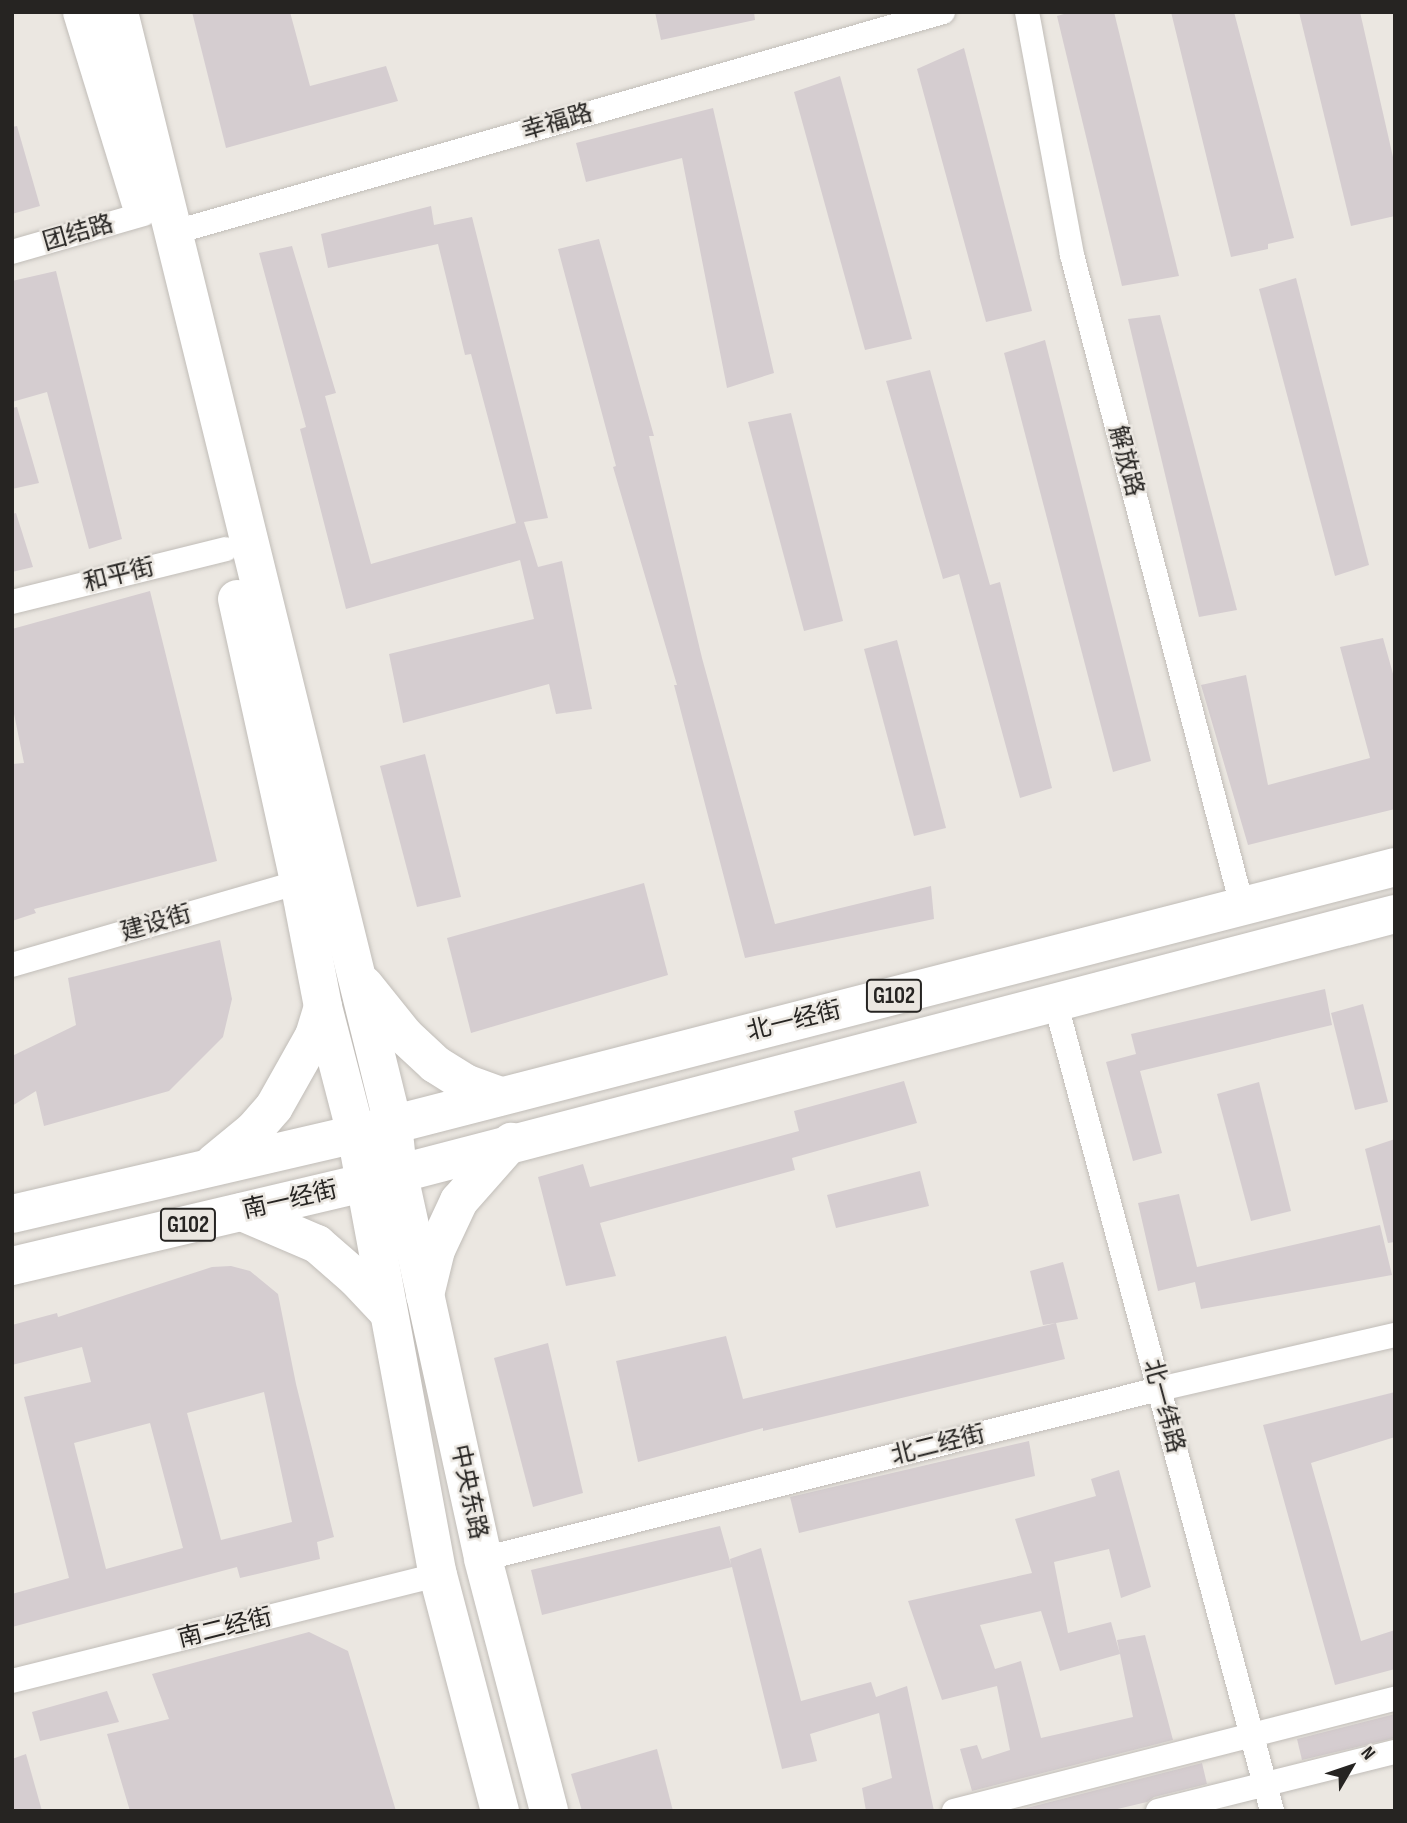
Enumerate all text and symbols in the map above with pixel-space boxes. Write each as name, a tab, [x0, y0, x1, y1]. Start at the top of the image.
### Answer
street label: 幸福路	[518, 98, 596, 146]
street label: 团结路	[39, 209, 117, 257]
street label: 解放路	[1103, 422, 1149, 500]
street label: 和平街	[81, 552, 157, 598]
street label: 建设街	[117, 899, 195, 947]
road number: G102	[864, 976, 924, 1015]
street label: 北一经街	[744, 995, 844, 1047]
street label: 南一经街	[240, 1175, 340, 1225]
road number: G102	[158, 1206, 218, 1244]
street label: 北一纬路	[1138, 1356, 1190, 1456]
street label: 北二经街	[888, 1419, 988, 1471]
street label: 中央东路	[445, 1442, 493, 1542]
street label: 南二经街	[175, 1602, 275, 1654]
north arrow	[1316, 1732, 1386, 1802]
text: N	[1356, 1742, 1380, 1765]

